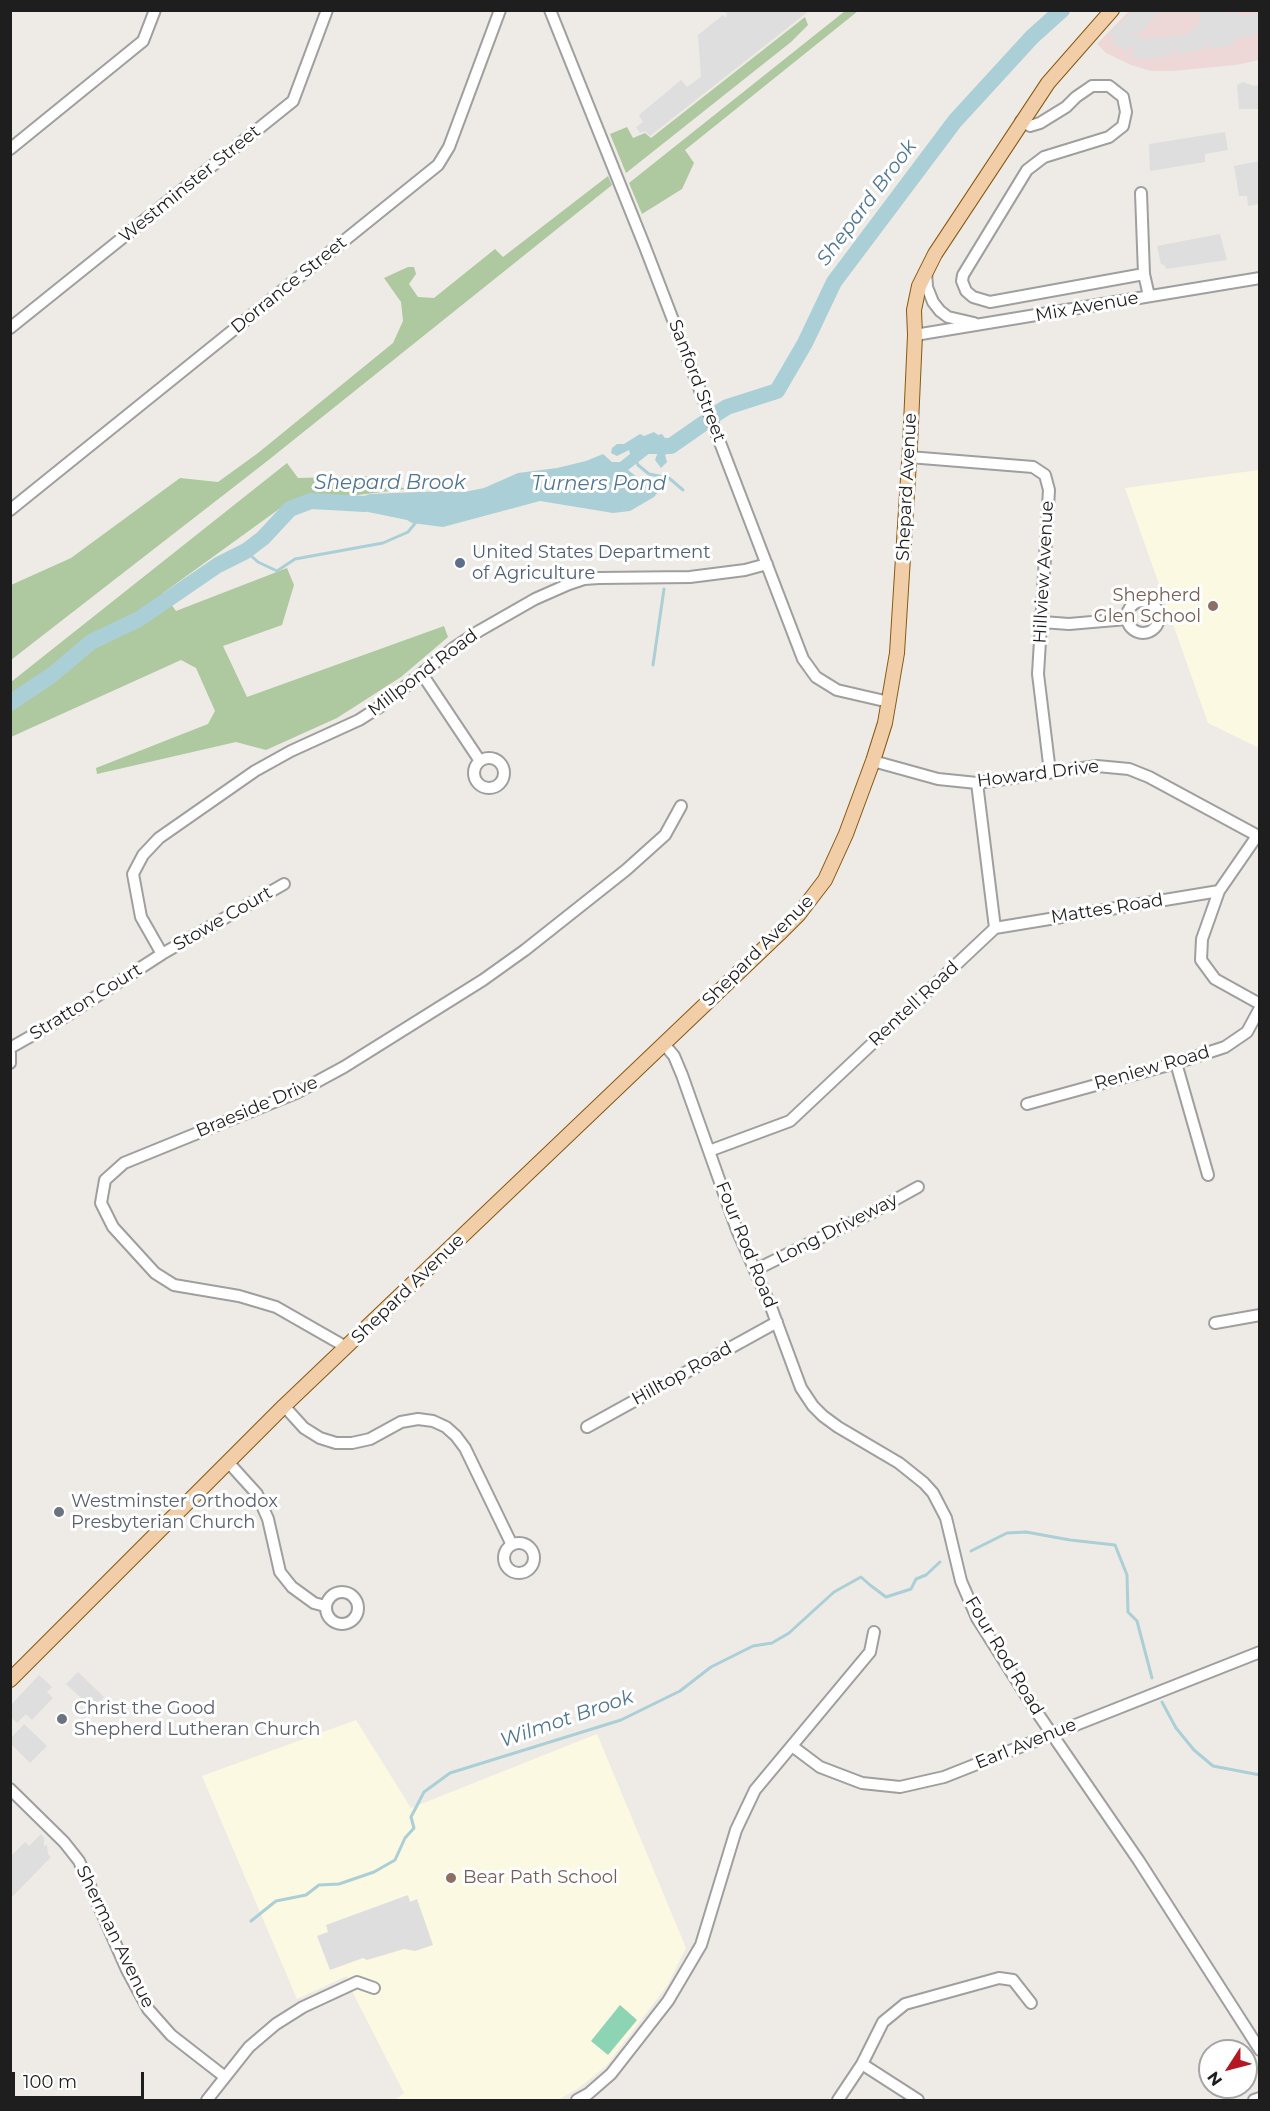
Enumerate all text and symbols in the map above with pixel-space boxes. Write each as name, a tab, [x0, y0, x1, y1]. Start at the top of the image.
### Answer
street label: Westminster Street	[115, 121, 265, 247]
water label: Shepard Brook	[812, 135, 922, 271]
street label: Dorrance Street	[227, 232, 351, 338]
street label: Mix Avenue	[1034, 287, 1140, 327]
street label: Sanford Street	[664, 317, 730, 445]
street label: Shepard Avenue	[892, 412, 922, 562]
water label: Shepard Brook	[314, 471, 466, 495]
water label: Turners Pond	[532, 472, 666, 496]
street label: Hillview Avenue	[1029, 500, 1059, 644]
place label: United States Department of Agriculture	[472, 542, 711, 584]
marker: United States Department of Agriculture	[453, 556, 467, 570]
place label: Shepherd Glen School	[1094, 585, 1201, 628]
marker: Shepherd Glen School	[1206, 599, 1220, 613]
street label: Millpond Road	[364, 625, 482, 721]
street label: Howard Drive	[976, 756, 1100, 792]
street label: Stowe Court	[170, 882, 276, 956]
street label: Mattes Road	[1049, 889, 1165, 929]
street label: Shepard Avenue	[698, 891, 818, 1011]
street label: Rentell Road	[864, 957, 964, 1051]
street label: Stratton Court	[26, 959, 146, 1045]
street label: Reniew Road	[1092, 1041, 1212, 1095]
street label: Braeside Drive	[193, 1072, 321, 1142]
street label: Four Rod Road	[711, 1179, 781, 1311]
street label: Long Driveway	[773, 1189, 901, 1269]
street label: Shepard Avenue	[347, 1230, 469, 1348]
street label: Hilltop Road	[628, 1338, 736, 1410]
place label: Westminster Orthodox Presbyterian Church	[71, 1491, 278, 1534]
marker: Westminster Orthodox Presbyterian Church	[52, 1505, 66, 1519]
street label: Four Rod Road	[960, 1593, 1048, 1719]
water label: Wilmot Brook	[497, 1685, 637, 1753]
place label: Christ the Good Shepherd Lutheran Church	[74, 1698, 320, 1740]
marker: Christ the Good Shepherd Lutheran Church	[55, 1712, 69, 1726]
street label: Earl Avenue	[972, 1714, 1080, 1774]
street label: Sherman Avenue	[71, 1862, 159, 2012]
place label: Bear Path School	[463, 1867, 618, 1889]
marker: Bear Path School	[444, 1871, 458, 1885]
north arrow	[1198, 2039, 1258, 2099]
scale bar	[15, 2060, 147, 2098]
text: N	[1203, 2068, 1226, 2090]
text: 100 m	[23, 2071, 77, 2093]

